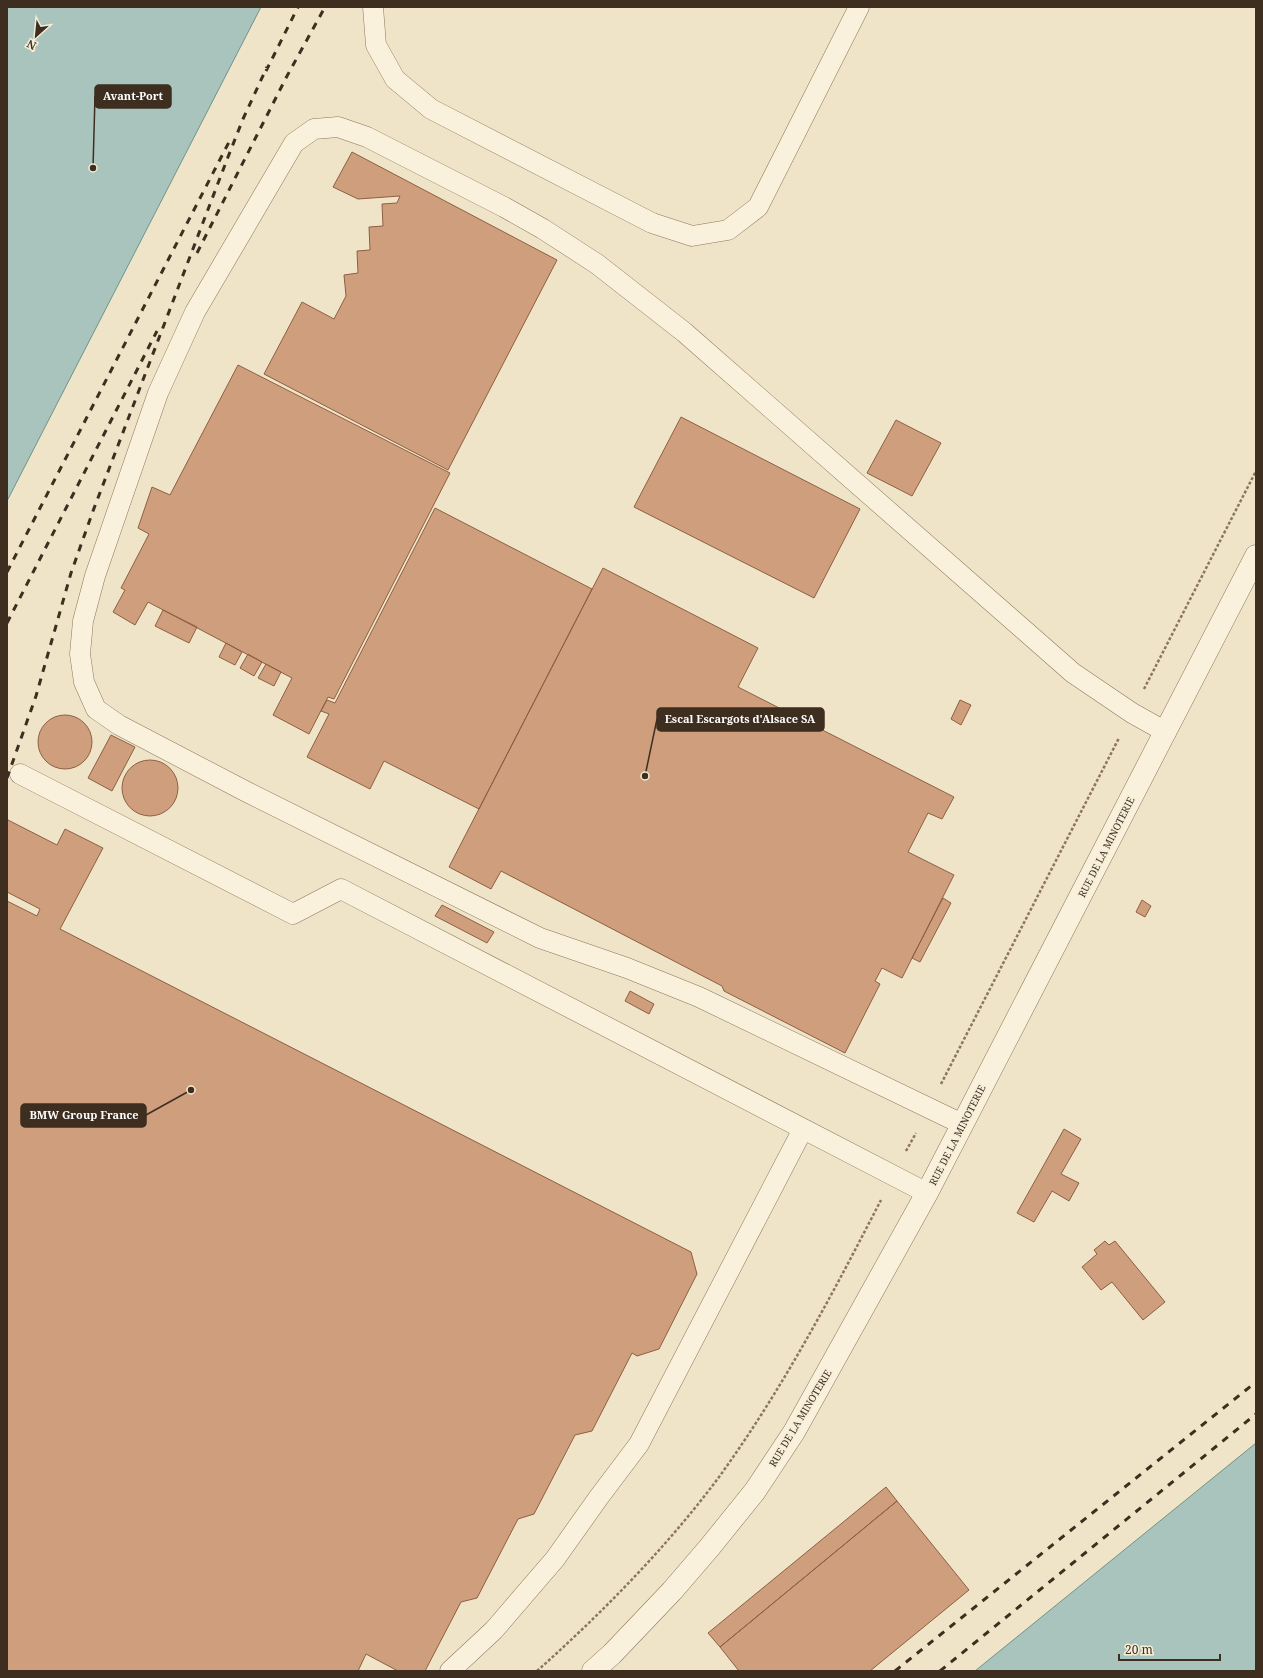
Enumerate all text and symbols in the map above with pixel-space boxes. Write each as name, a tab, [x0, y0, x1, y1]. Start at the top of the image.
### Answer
north arrow	[16, 16, 56, 56]
text: N	[24, 37, 39, 54]
callout: Avant-Port	[95, 85, 171, 108]
text: Avant-Port	[103, 88, 164, 103]
callout: Escal Escargots d'Alsace SA	[657, 708, 824, 731]
text: Escal Escargots d'Alsace SA	[665, 711, 816, 726]
street label: RUE DE LA MINOTERIE	[1075, 794, 1137, 900]
street label: RUE DE LA MINOTERIE	[926, 1082, 988, 1188]
callout: BMW Group France	[21, 1104, 146, 1127]
text: BMW Group France	[29, 1107, 139, 1122]
street label: RUE DE LA MINOTERIE	[765, 1367, 835, 1469]
scale bar	[1119, 1636, 1220, 1662]
text: 20 m	[1125, 1641, 1153, 1658]

